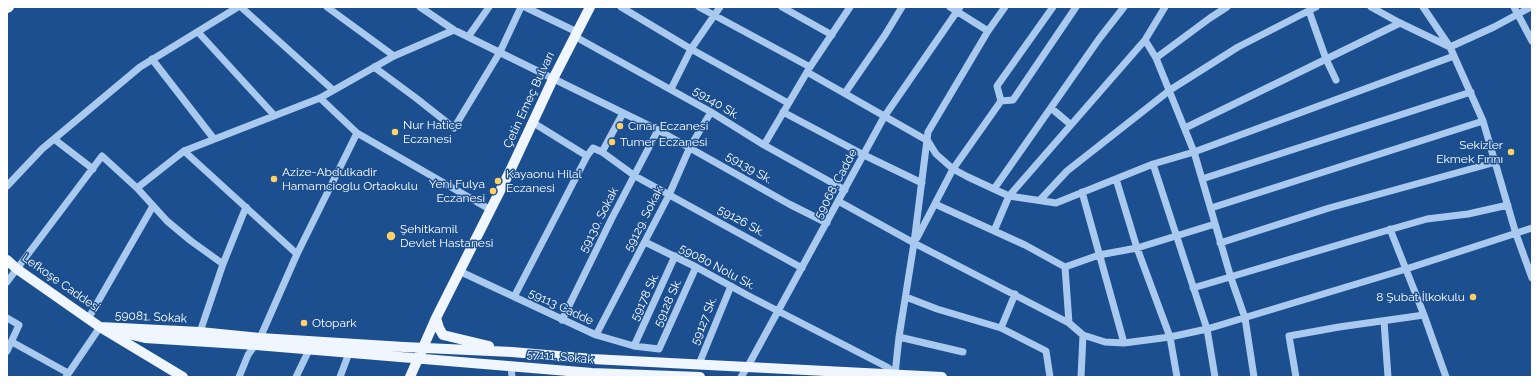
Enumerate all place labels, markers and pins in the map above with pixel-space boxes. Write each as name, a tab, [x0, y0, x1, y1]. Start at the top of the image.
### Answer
place label: Nur Hatice Eczanesi	[403, 118, 462, 146]
place label: Cınar Eczanesi	[628, 119, 708, 133]
marker: Cınar Eczanesi	[615, 121, 625, 131]
marker: Nur Hatice Eczanesi	[390, 127, 400, 137]
place label: Tumer Eczanesi	[620, 135, 707, 149]
marker: Tumer Eczanesi	[607, 137, 617, 147]
place label: Sekizler Ekmek Fırını	[1436, 138, 1503, 166]
marker: Sekizler Ekmek Fırını	[1506, 147, 1516, 157]
place label: Azize-Abdulkadir Hamamcioglu Ortaokulu	[282, 165, 418, 193]
place label: Kayaonu Hilal Eczanesi	[506, 167, 582, 195]
marker: Azize-Abdulkadir Hamamcioglu Ortaokulu	[269, 174, 279, 184]
marker: Kayaonu Hilal Eczanesi	[493, 176, 503, 186]
place label: Yeni Fulya Eczanesi	[429, 177, 485, 205]
marker: Yeni Fulya Eczanesi	[488, 186, 498, 196]
place label: Şehitkamil Devlet Hastanesi	[400, 222, 493, 250]
marker: Şehitkamil Devlet Hastanesi	[385, 230, 397, 242]
place label: 8 Şubat İlkokulu	[1376, 290, 1465, 304]
marker: 8 Şubat İlkokulu	[1468, 292, 1478, 302]
place label: Otopark	[312, 316, 357, 330]
marker: Otopark	[299, 318, 309, 328]

